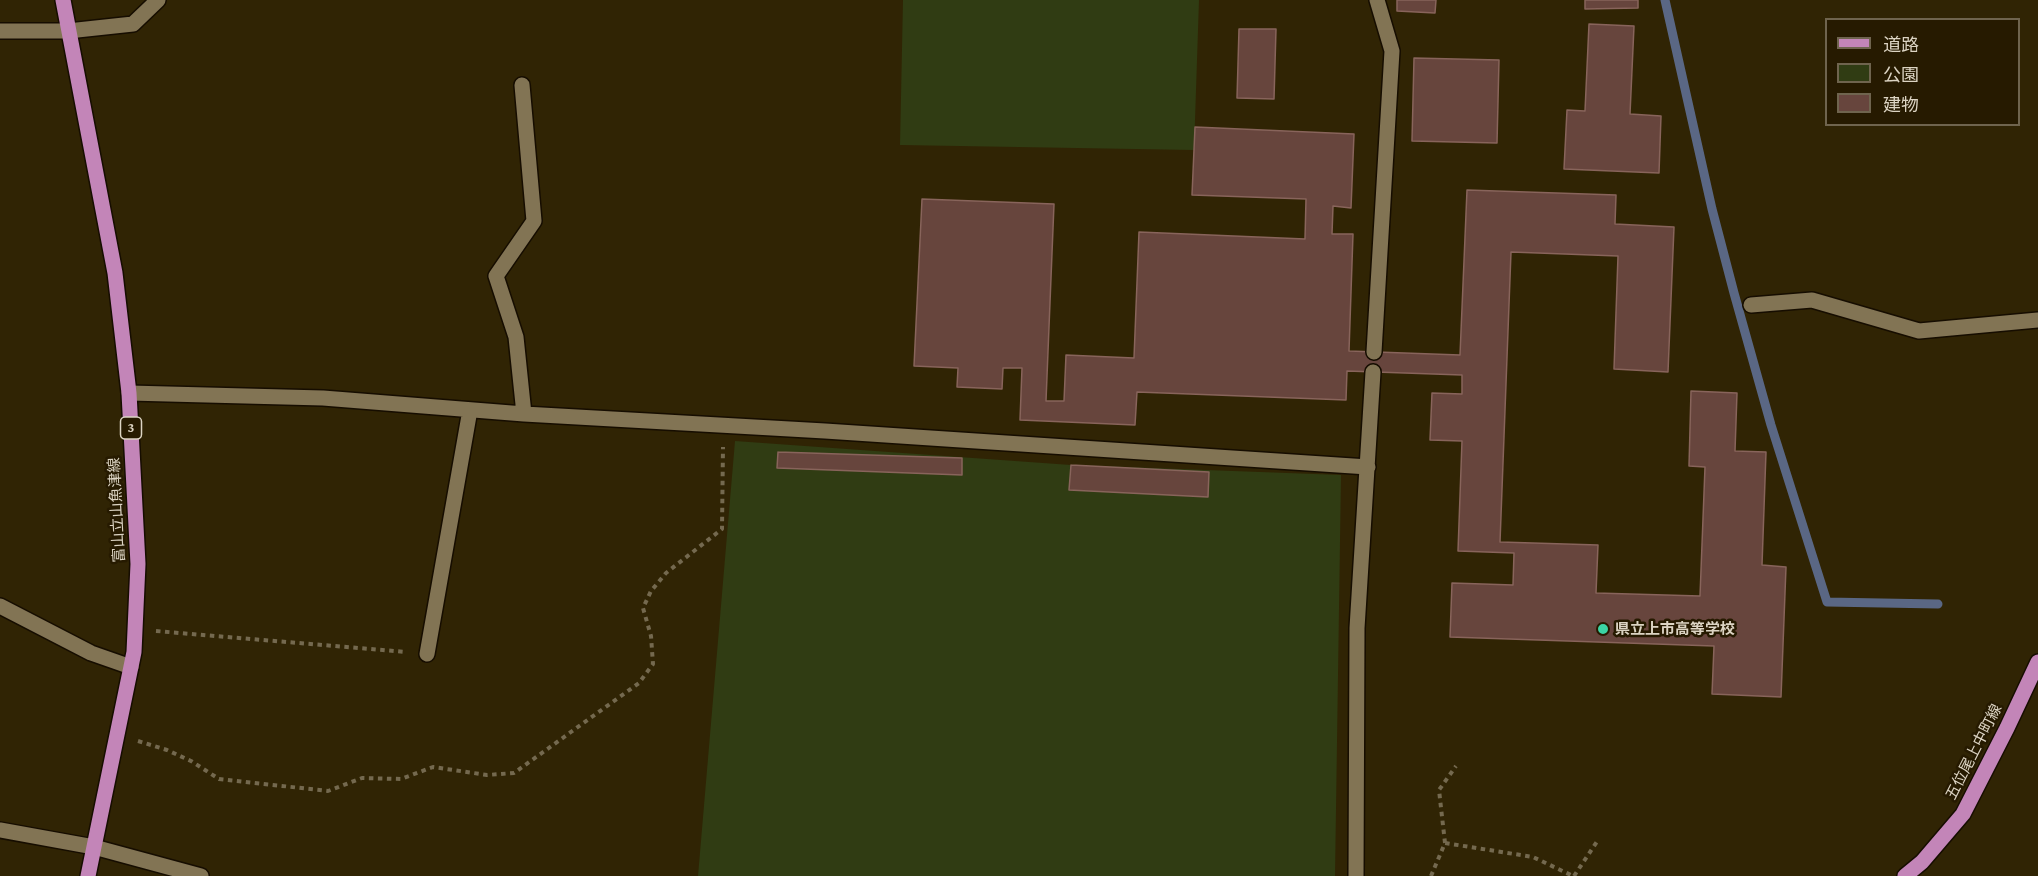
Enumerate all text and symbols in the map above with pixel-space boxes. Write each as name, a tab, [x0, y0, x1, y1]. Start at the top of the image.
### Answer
legend	[1825, 18, 2020, 126]
text: 道路	[1883, 35, 1919, 55]
text: 公園	[1883, 65, 1919, 85]
text: 建物	[1883, 95, 1919, 115]
road number: 3	[120, 417, 142, 439]
street label: 富山立山魚津線	[105, 457, 129, 563]
place label: 県立上市高等学校	[1615, 620, 1735, 638]
marker: 県立上市高等学校	[1596, 622, 1610, 636]
street label: 五位尾上中町線	[1942, 701, 2006, 803]

